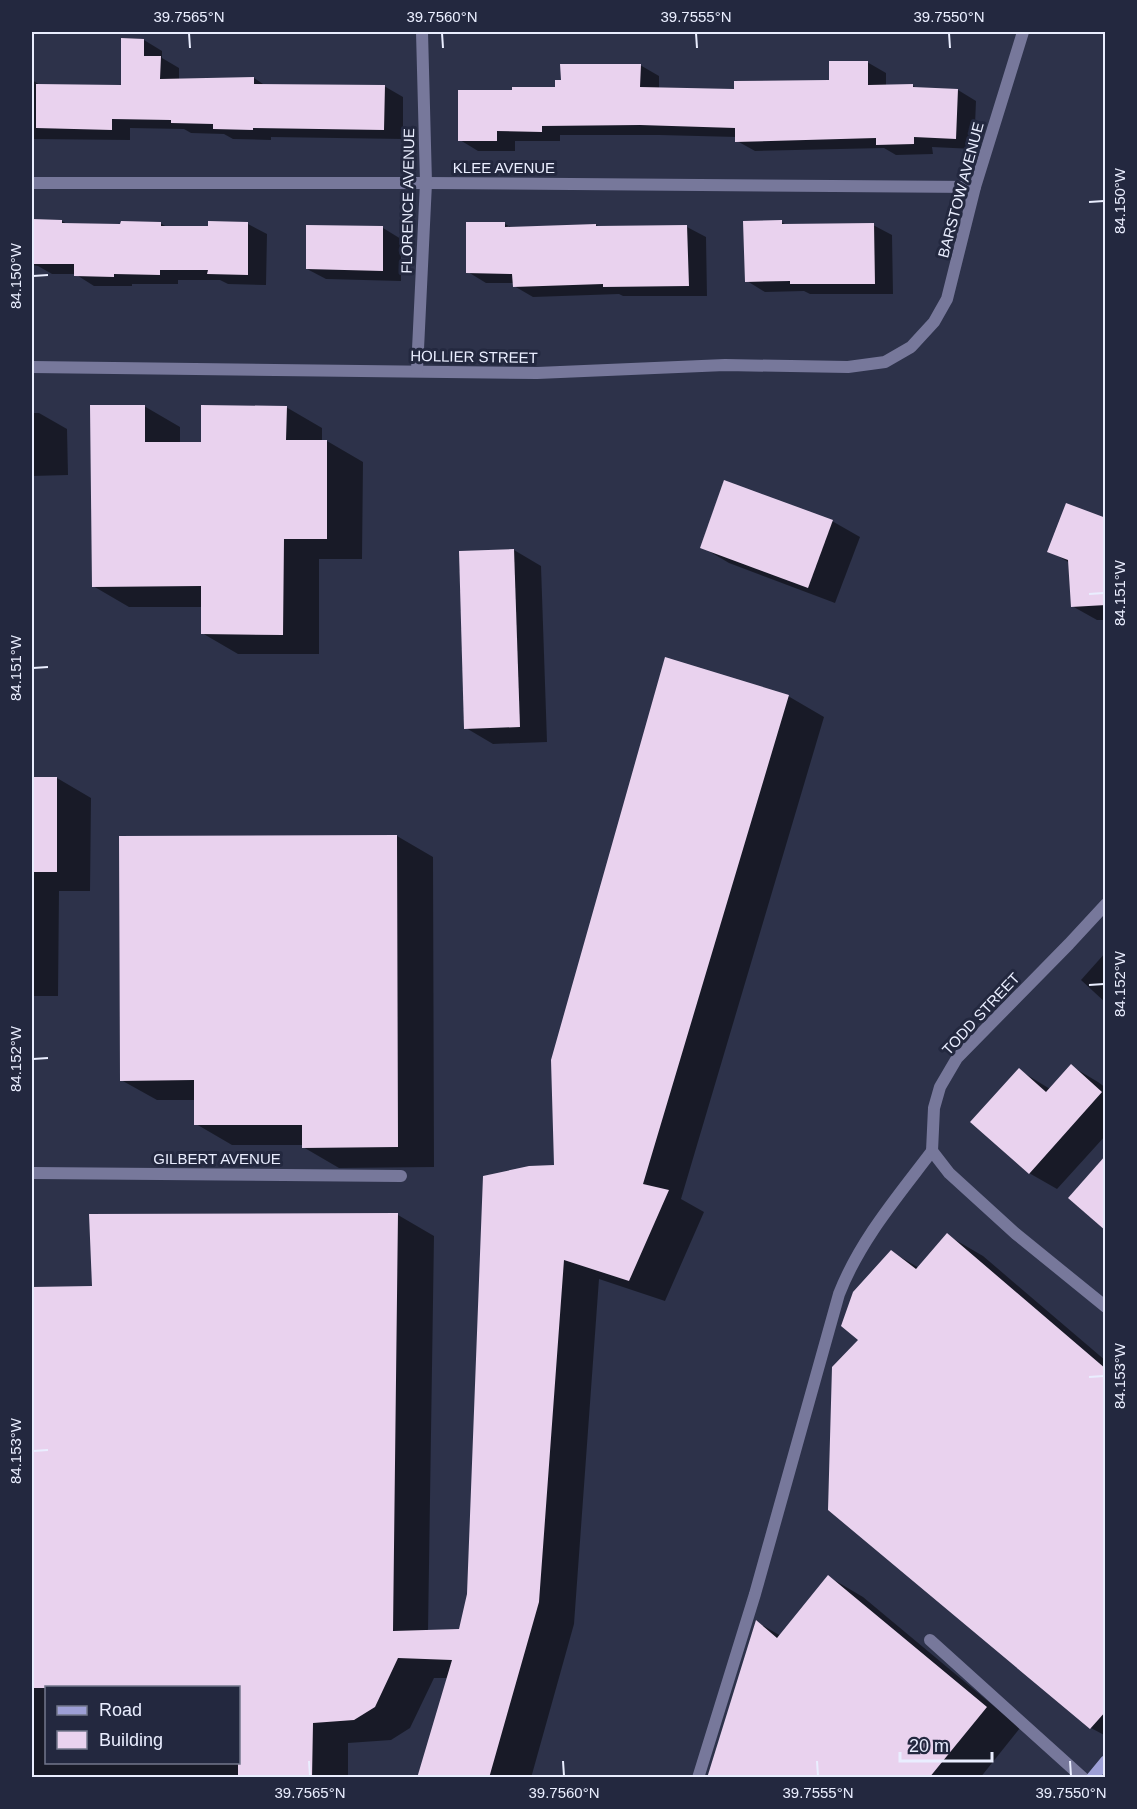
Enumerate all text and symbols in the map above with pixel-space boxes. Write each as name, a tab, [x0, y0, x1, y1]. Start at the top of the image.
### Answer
text: 39.7565°N	[153, 8, 225, 25]
text: 39.7560°N	[406, 8, 478, 25]
text: 39.7555°N	[660, 8, 732, 25]
text: 39.7550°N	[913, 8, 985, 25]
street label: BARSTOW AVENUE	[934, 120, 987, 259]
street label: FLORENCE AVENUE	[398, 128, 417, 274]
street label: KLEE AVENUE	[453, 159, 555, 176]
text: 84.150°W	[1111, 167, 1128, 234]
text: 84.150°W	[7, 242, 24, 309]
street label: HOLLIER STREET	[410, 347, 538, 366]
text: 84.151°W	[1111, 559, 1128, 626]
text: 84.151°W	[7, 634, 24, 701]
text: 84.152°W	[1111, 950, 1128, 1017]
street label: TODD STREET	[938, 969, 1023, 1058]
text: 84.152°W	[7, 1025, 24, 1092]
street label: GILBERT AVENUE	[153, 1150, 281, 1167]
text: 84.153°W	[1111, 1342, 1128, 1409]
text: 84.153°W	[7, 1417, 24, 1484]
legend	[45, 1686, 240, 1764]
text: Road	[99, 1700, 142, 1720]
scale bar	[900, 1725, 992, 1763]
text: Building	[99, 1730, 163, 1750]
text: 20 m	[909, 1736, 949, 1756]
text: 39.7565°N	[274, 1784, 346, 1801]
text: 39.7560°N	[528, 1784, 600, 1801]
text: 39.7555°N	[782, 1784, 854, 1801]
text: 39.7550°N	[1035, 1784, 1107, 1801]

